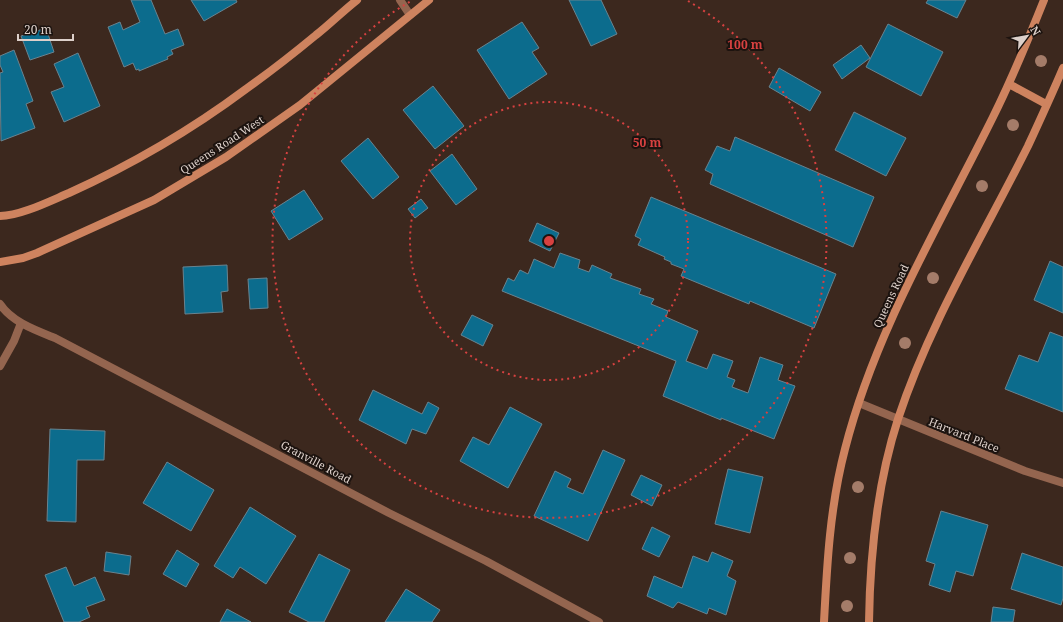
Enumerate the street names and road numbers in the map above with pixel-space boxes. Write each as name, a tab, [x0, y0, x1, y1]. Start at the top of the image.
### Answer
street label: Queens Road West	[177, 112, 267, 177]
street label: Queens Road	[869, 261, 912, 330]
street label: Harvard Place	[927, 414, 1002, 456]
street label: Granville Road	[278, 437, 354, 487]

